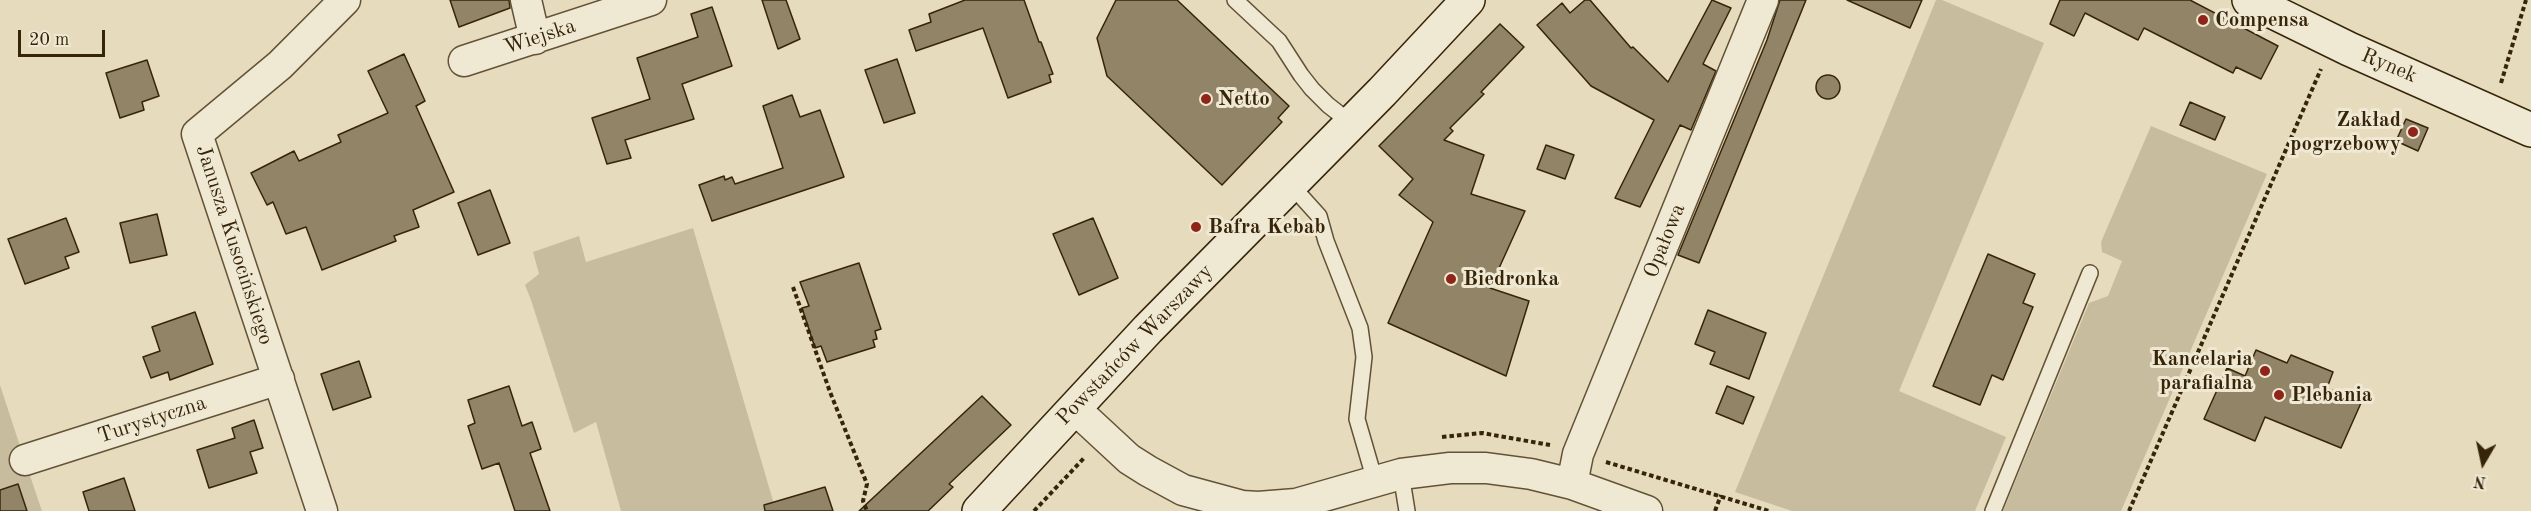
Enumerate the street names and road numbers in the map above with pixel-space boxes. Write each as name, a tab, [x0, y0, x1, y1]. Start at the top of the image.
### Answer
street label: Wiejska	[501, 14, 579, 60]
street label: Rynek	[2357, 43, 2421, 89]
street label: Janusza Kusocińskiego	[190, 142, 278, 348]
street label: Opałowa	[1639, 200, 1691, 282]
street label: Powstańców Warszawy	[1051, 259, 1219, 431]
street label: Turystyczna	[95, 391, 209, 449]

